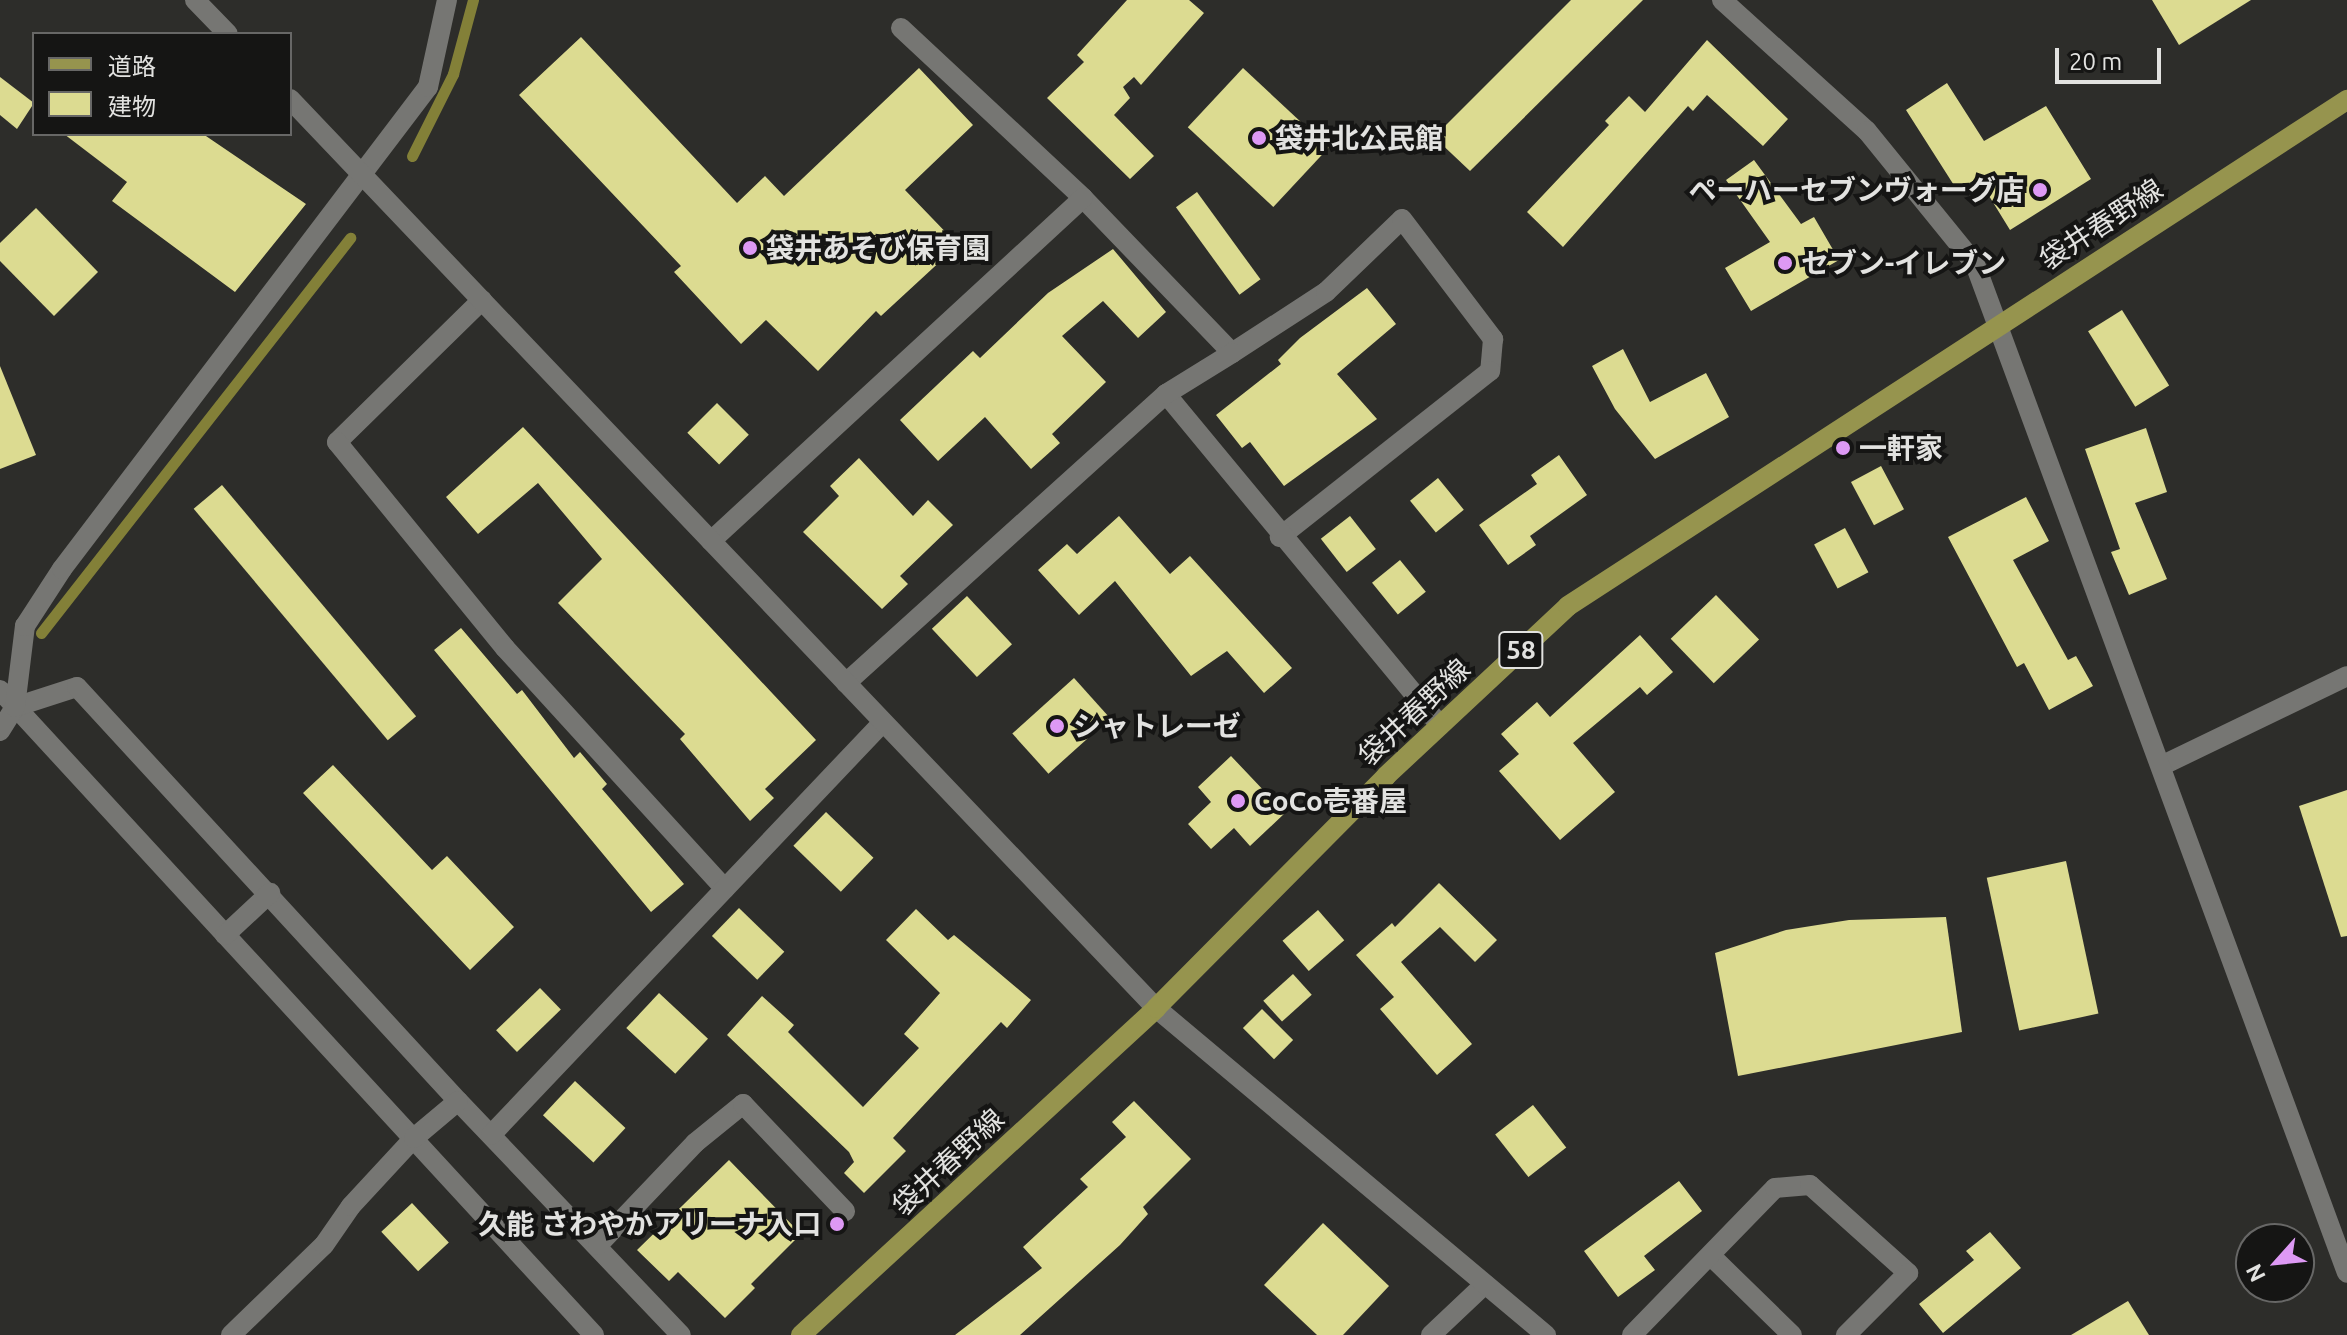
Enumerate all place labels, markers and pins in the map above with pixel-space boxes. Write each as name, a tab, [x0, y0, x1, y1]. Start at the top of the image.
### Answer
place label: 袋井北公民館	[1275, 121, 1443, 155]
marker: 袋井北公民館	[1250, 129, 1268, 147]
place label: ペーハーセブンヴォーグ店	[1688, 173, 2024, 207]
marker: ペーハーセブンヴォーグ店	[2031, 181, 2049, 199]
place label: 袋井あそび保育園	[766, 231, 990, 265]
marker: 袋井あそび保育園	[741, 239, 759, 257]
place label: セブン-イレブン	[1801, 246, 2006, 280]
marker: セブン-イレブン	[1776, 254, 1794, 272]
place label: 一軒家	[1859, 431, 1943, 465]
marker: 一軒家	[1834, 439, 1852, 457]
place label: シャトレーゼ	[1073, 709, 1241, 743]
marker: シャトレーゼ	[1048, 717, 1066, 735]
place label: CoCo壱番屋	[1254, 784, 1407, 818]
marker: CoCo壱番屋	[1229, 792, 1247, 810]
place label: 久能 さわやかアリーナ入口	[478, 1207, 821, 1241]
marker: 久能 さわやかアリーナ入口	[828, 1215, 846, 1233]

